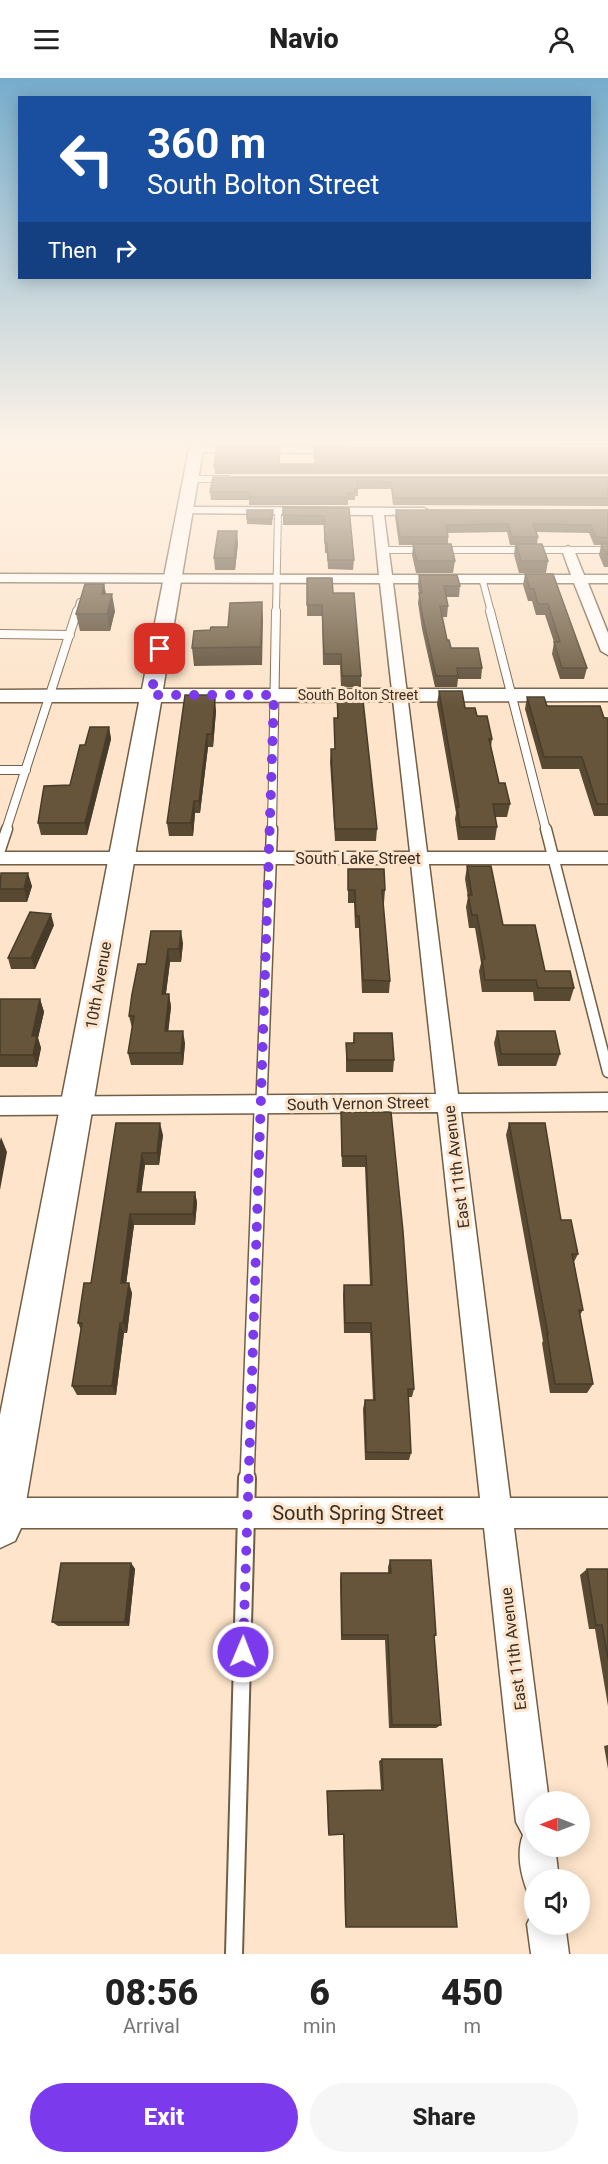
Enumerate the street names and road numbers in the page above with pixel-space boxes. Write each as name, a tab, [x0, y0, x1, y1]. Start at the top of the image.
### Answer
street label: South Bolton Street	[298, 687, 419, 703]
street label: South Lake Street	[295, 849, 421, 868]
street label: 10th Avenue	[81, 940, 116, 1030]
street label: South Vernon Street	[287, 1093, 429, 1114]
street label: East 11th Avenue	[440, 1104, 473, 1229]
street label: South Spring Street	[272, 1501, 444, 1525]
street label: East 11th Avenue	[497, 1586, 530, 1711]

